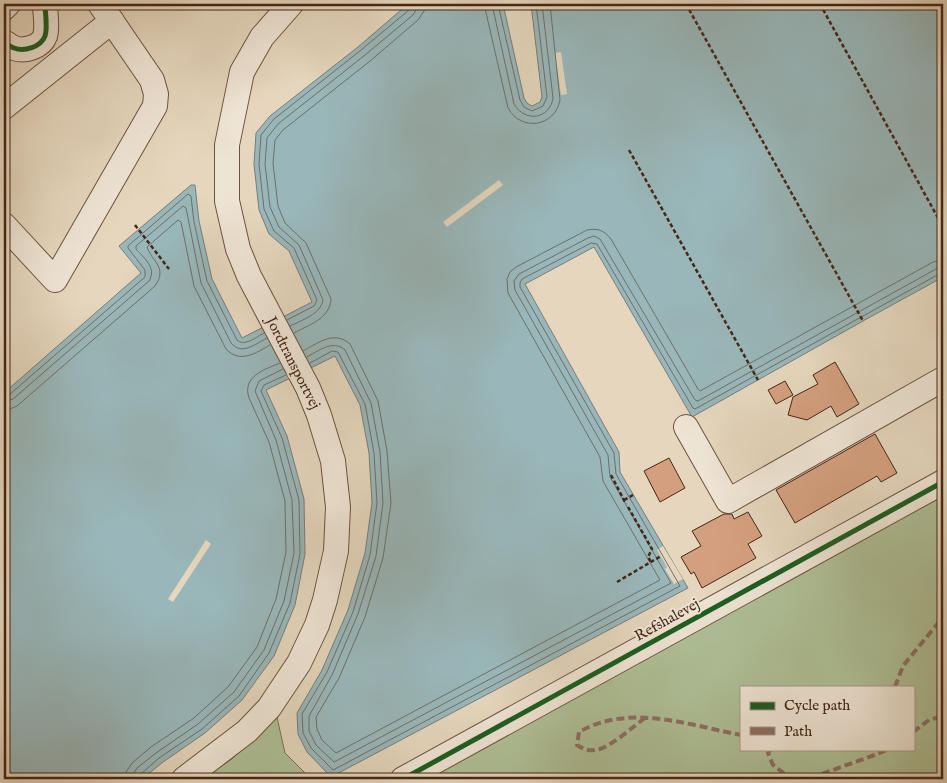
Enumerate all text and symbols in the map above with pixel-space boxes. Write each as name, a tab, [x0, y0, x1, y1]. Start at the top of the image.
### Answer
street label: Jordtransportvej	[261, 312, 325, 413]
street label: Refshalevej	[631, 594, 703, 646]
legend	[740, 686, 914, 750]
text: Cycle path	[784, 696, 850, 715]
text: Path	[784, 722, 812, 741]

